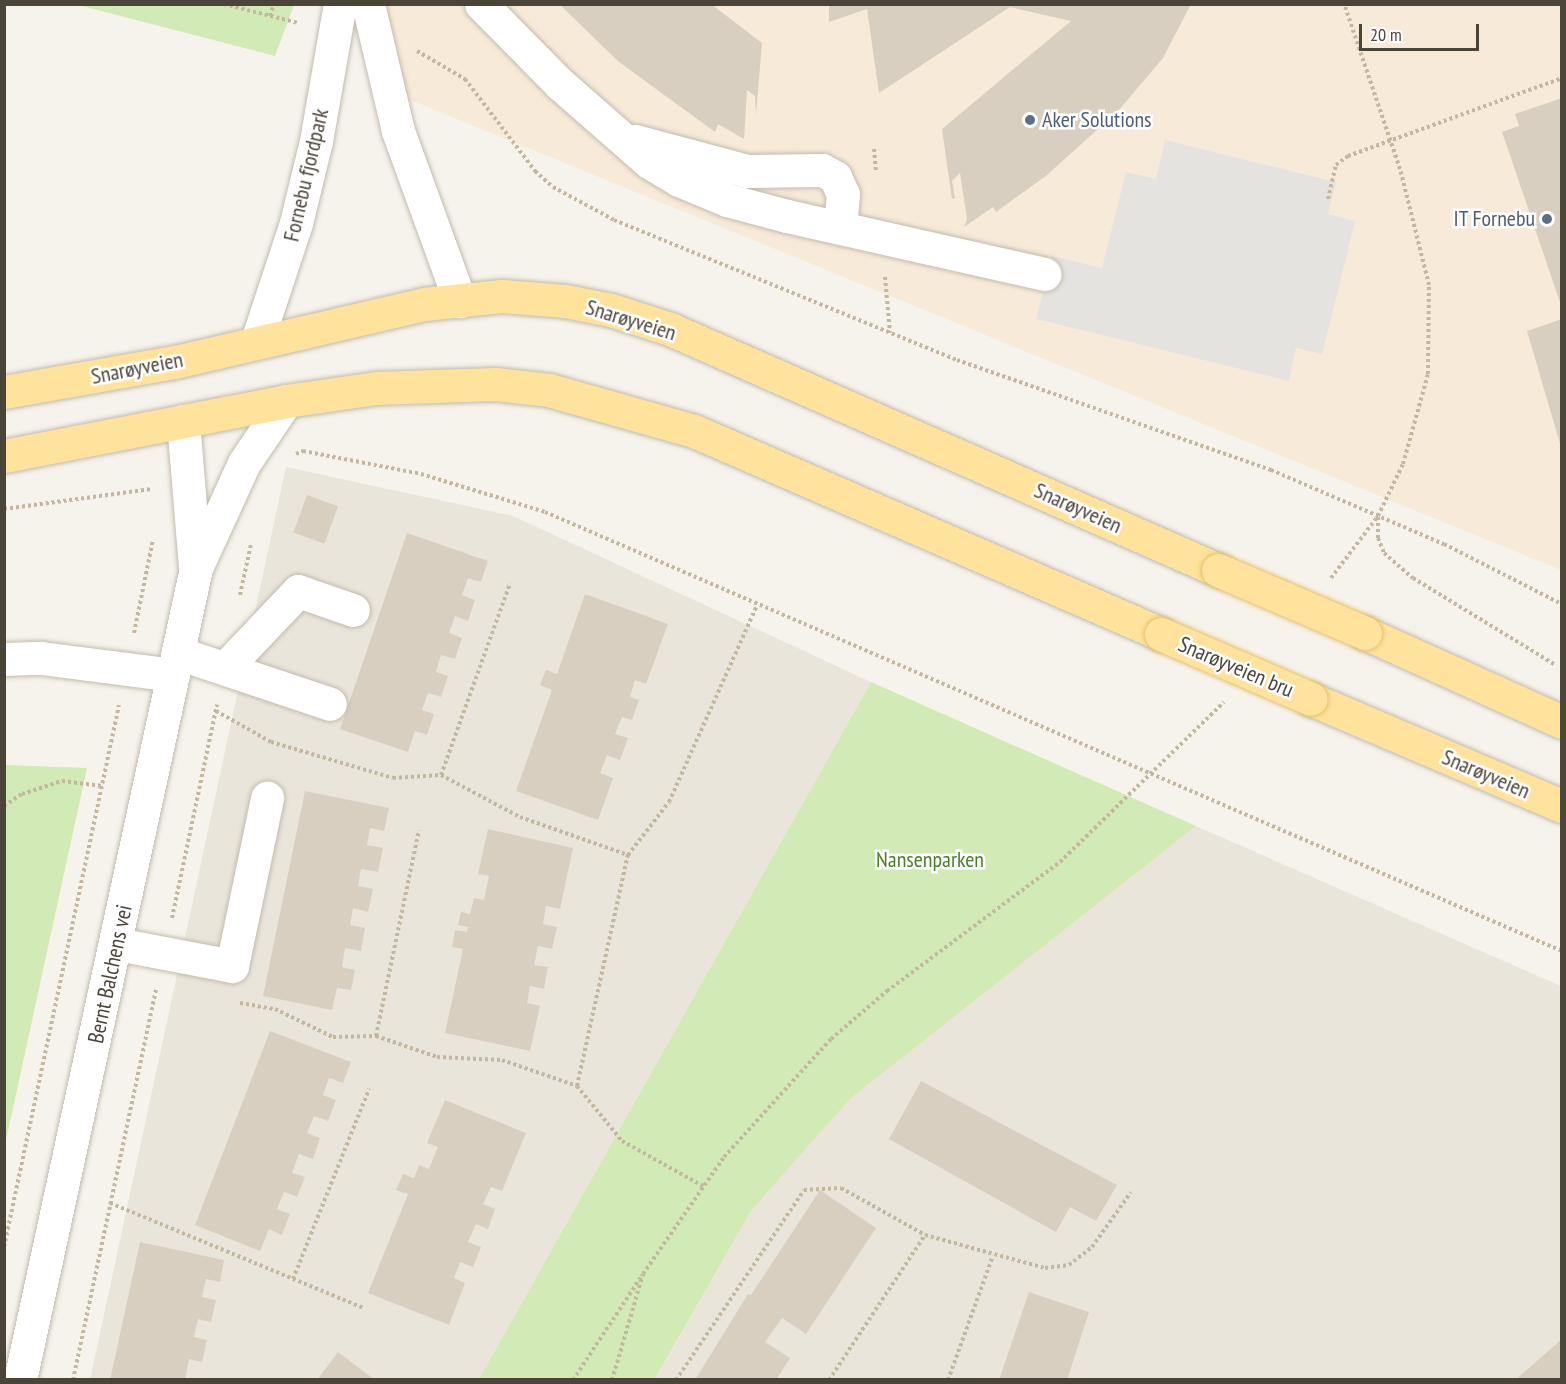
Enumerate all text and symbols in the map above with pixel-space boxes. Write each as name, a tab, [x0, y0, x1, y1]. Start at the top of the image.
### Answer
scale bar	[1362, 12, 1482, 50]
text: 20 m	[1370, 23, 1402, 46]
street label: Fornebu fjordpark	[278, 106, 334, 244]
place label: Aker Solutions	[1042, 107, 1152, 133]
marker: Aker Solutions	[1023, 113, 1037, 127]
place label: IT Fornebu	[1453, 206, 1535, 232]
marker: IT Fornebu	[1540, 212, 1554, 226]
street label: Snarøyveien	[583, 294, 679, 346]
street label: Snarøyveien	[89, 346, 185, 390]
street label: Snarøyveien	[1030, 477, 1126, 539]
street label: Snarøyveien bru	[1174, 631, 1298, 703]
street label: Snarøyveien	[1438, 744, 1534, 804]
park label: Nansenparken	[876, 847, 984, 873]
street label: Bernt Balchens vei	[82, 902, 138, 1046]

